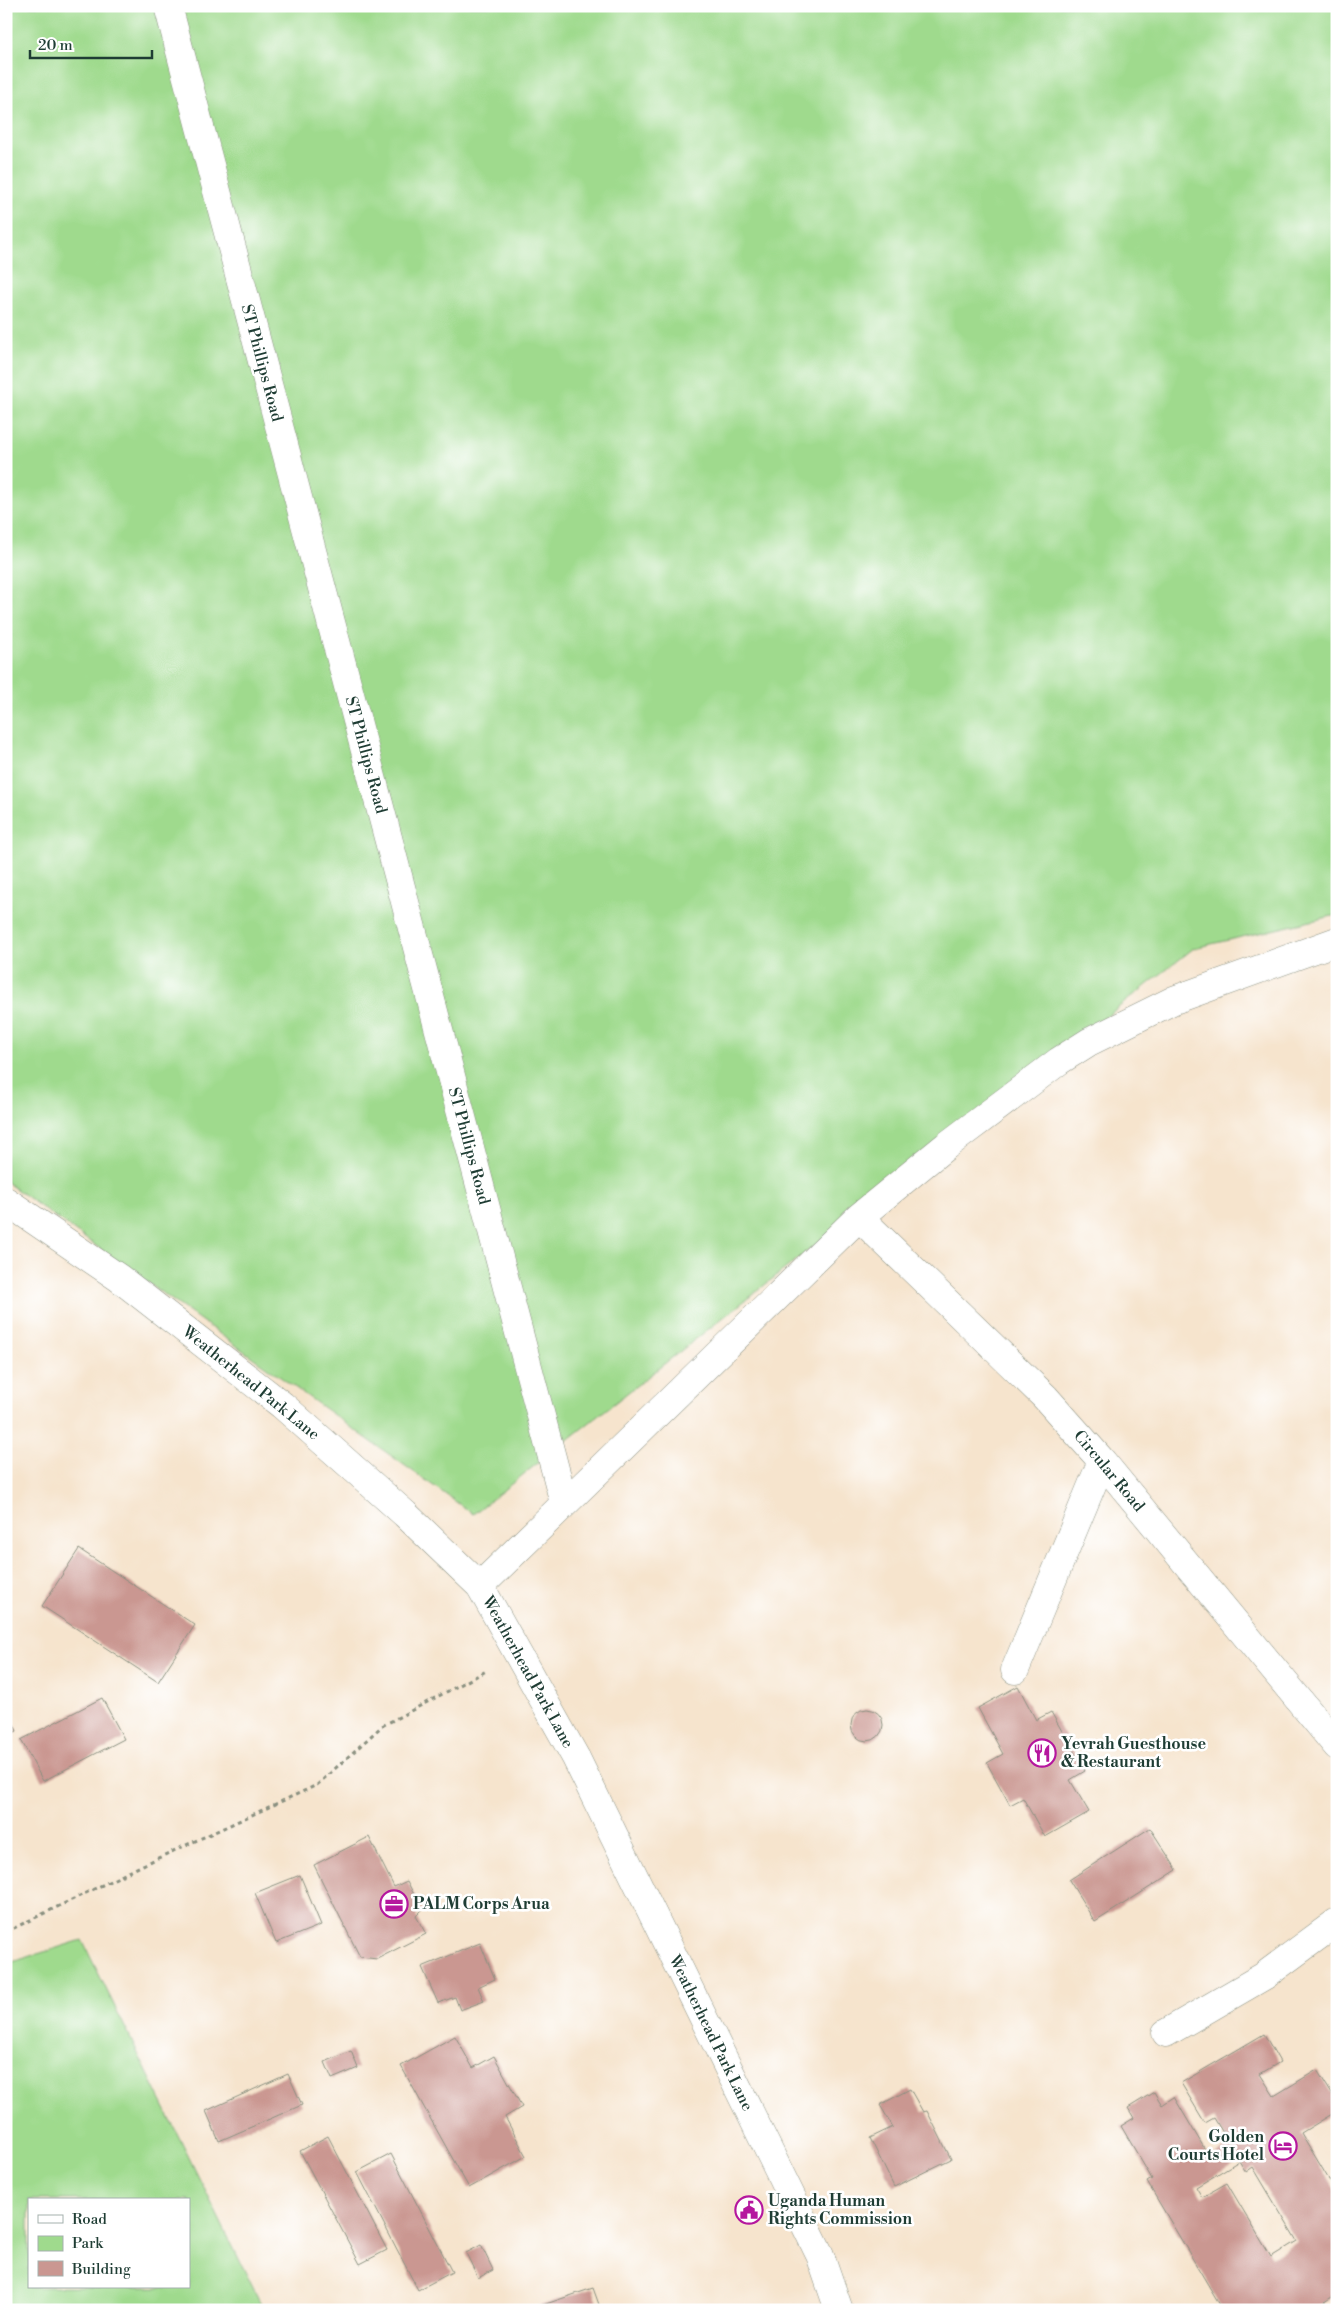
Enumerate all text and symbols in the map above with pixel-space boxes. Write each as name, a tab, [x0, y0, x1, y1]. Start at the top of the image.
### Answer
scale bar	[30, 28, 152, 60]
text: 20 m	[38, 36, 73, 55]
street label: ST Phillips Road	[237, 302, 287, 424]
street label: ST Phillips Road	[341, 694, 391, 816]
street label: ST Phillips Road	[444, 1085, 494, 1207]
street label: Weatherhead Park Lane	[178, 1321, 324, 1445]
street label: Circular Road	[1069, 1426, 1149, 1516]
street label: Weatherhead Park Lane	[477, 1592, 578, 1752]
place label: Yevrah Guesthouse & Restaurant	[1061, 1734, 1206, 1772]
restaurant icon: Yevrah Guesthouse & Restaurant	[1027, 1738, 1057, 1768]
office icon: PALM Corps Arua	[379, 1889, 409, 1919]
place label: PALM Corps Arua	[413, 1894, 550, 1914]
street label: Weatherhead Park Lane	[664, 1951, 757, 2114]
place label: Golden Courts Hotel	[1168, 2127, 1265, 2165]
hotel icon: Golden Courts Hotel	[1268, 2131, 1298, 2161]
place label: Uganda Human Rights Commission	[768, 2191, 912, 2229]
public building icon: Uganda Human Rights Commission	[734, 2195, 764, 2225]
legend	[28, 2198, 190, 2288]
text: Road	[72, 2210, 107, 2229]
text: Park	[72, 2234, 104, 2253]
text: Building	[71, 2260, 131, 2279]

